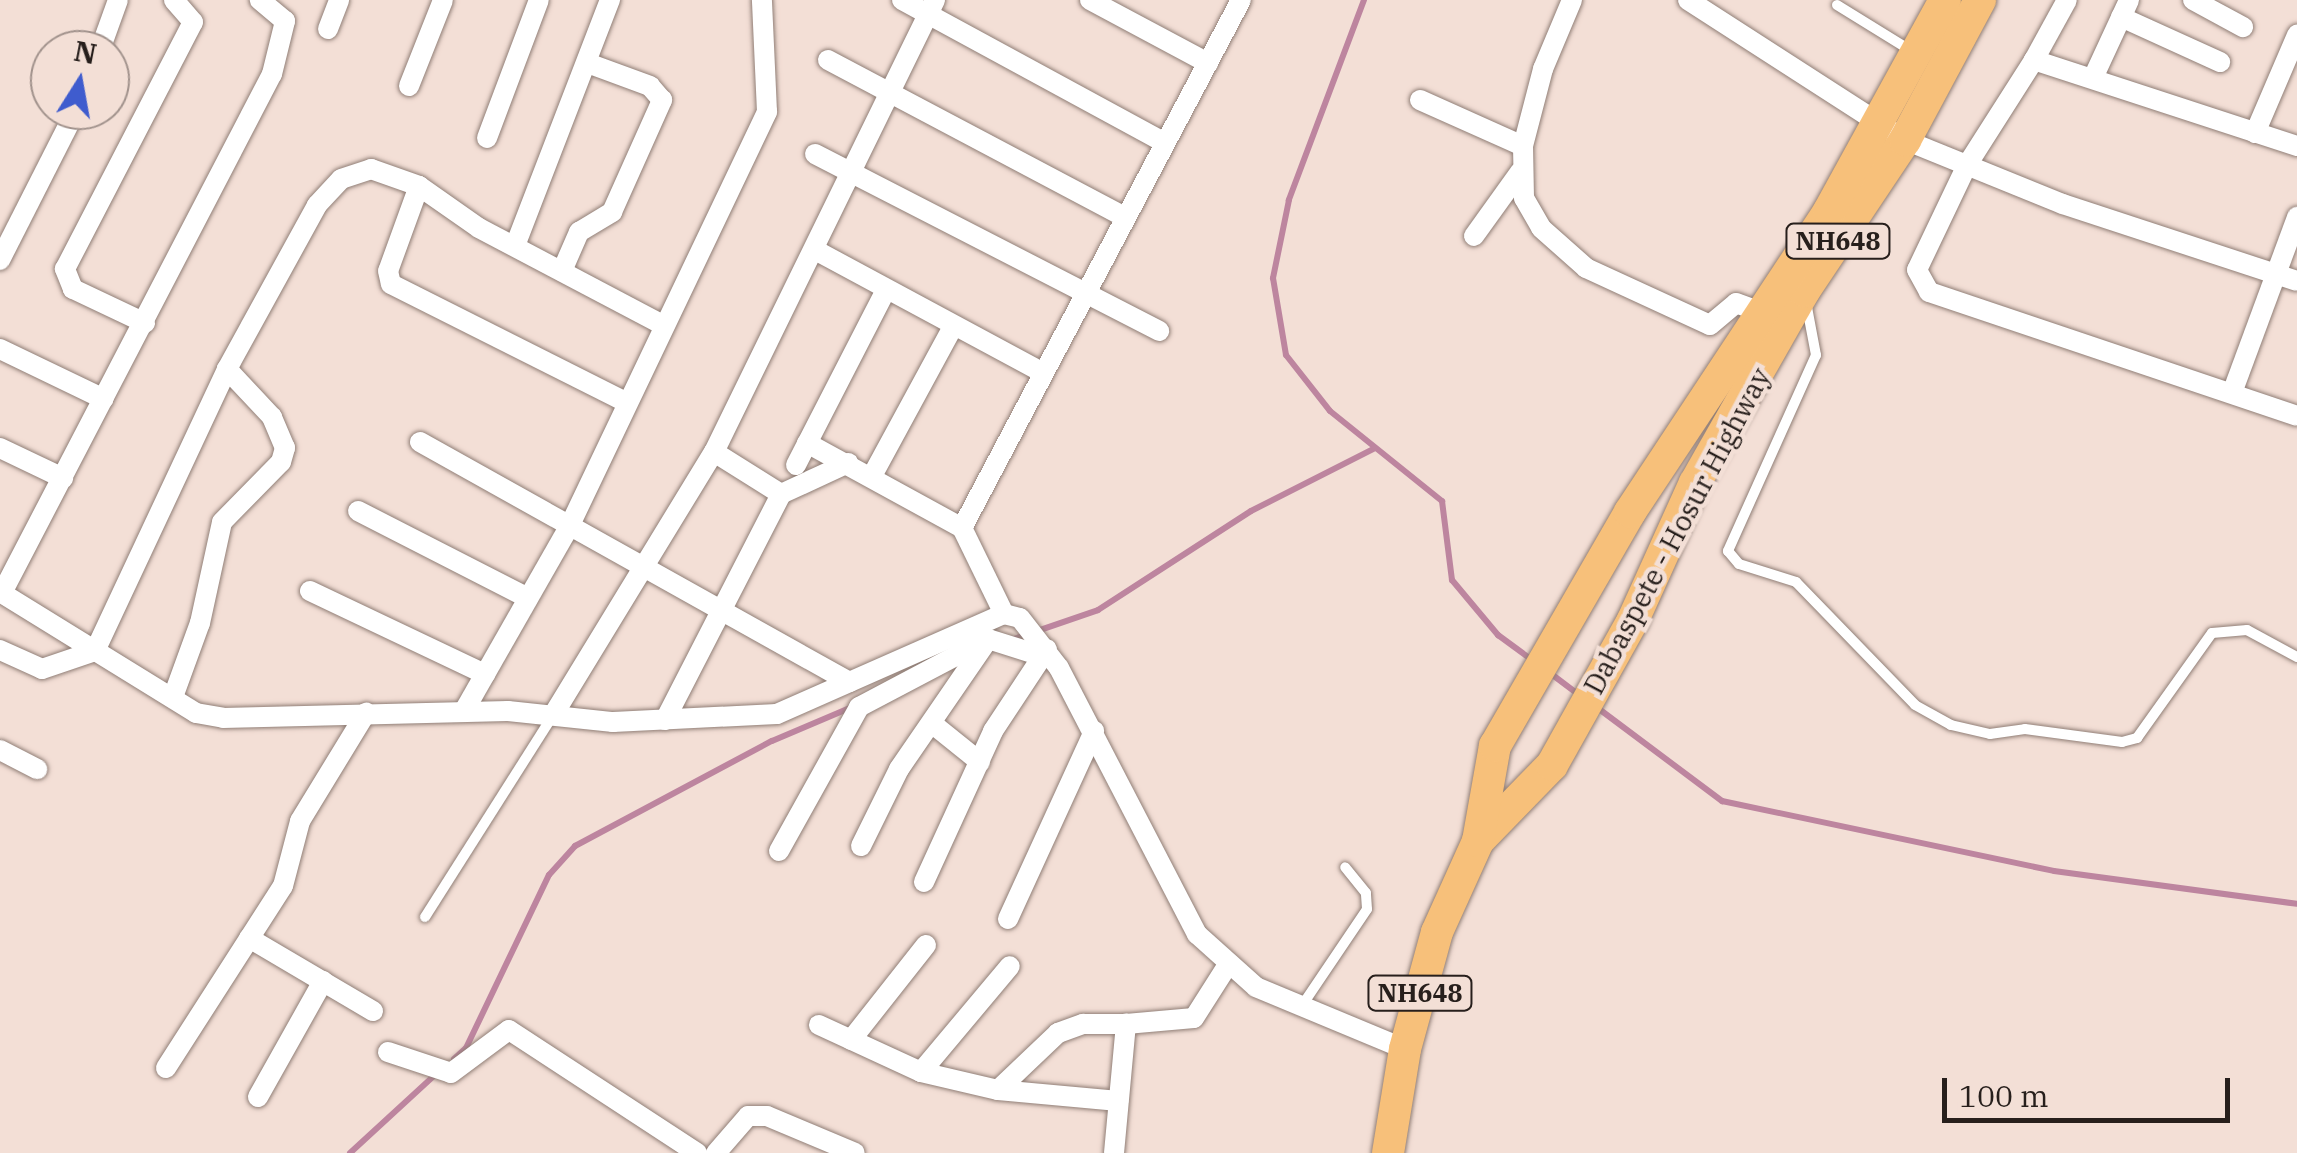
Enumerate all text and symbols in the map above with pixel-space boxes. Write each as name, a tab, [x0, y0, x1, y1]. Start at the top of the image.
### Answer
north arrow	[30, 30, 130, 130]
text: N	[71, 32, 100, 72]
road number: NH648	[1783, 221, 1893, 261]
street label: Dabaspete - Hosur Highway	[1577, 362, 1777, 700]
road number: NH648	[1365, 973, 1475, 1013]
scale bar	[1947, 1058, 2234, 1120]
text: 100 m	[1959, 1076, 2049, 1115]

